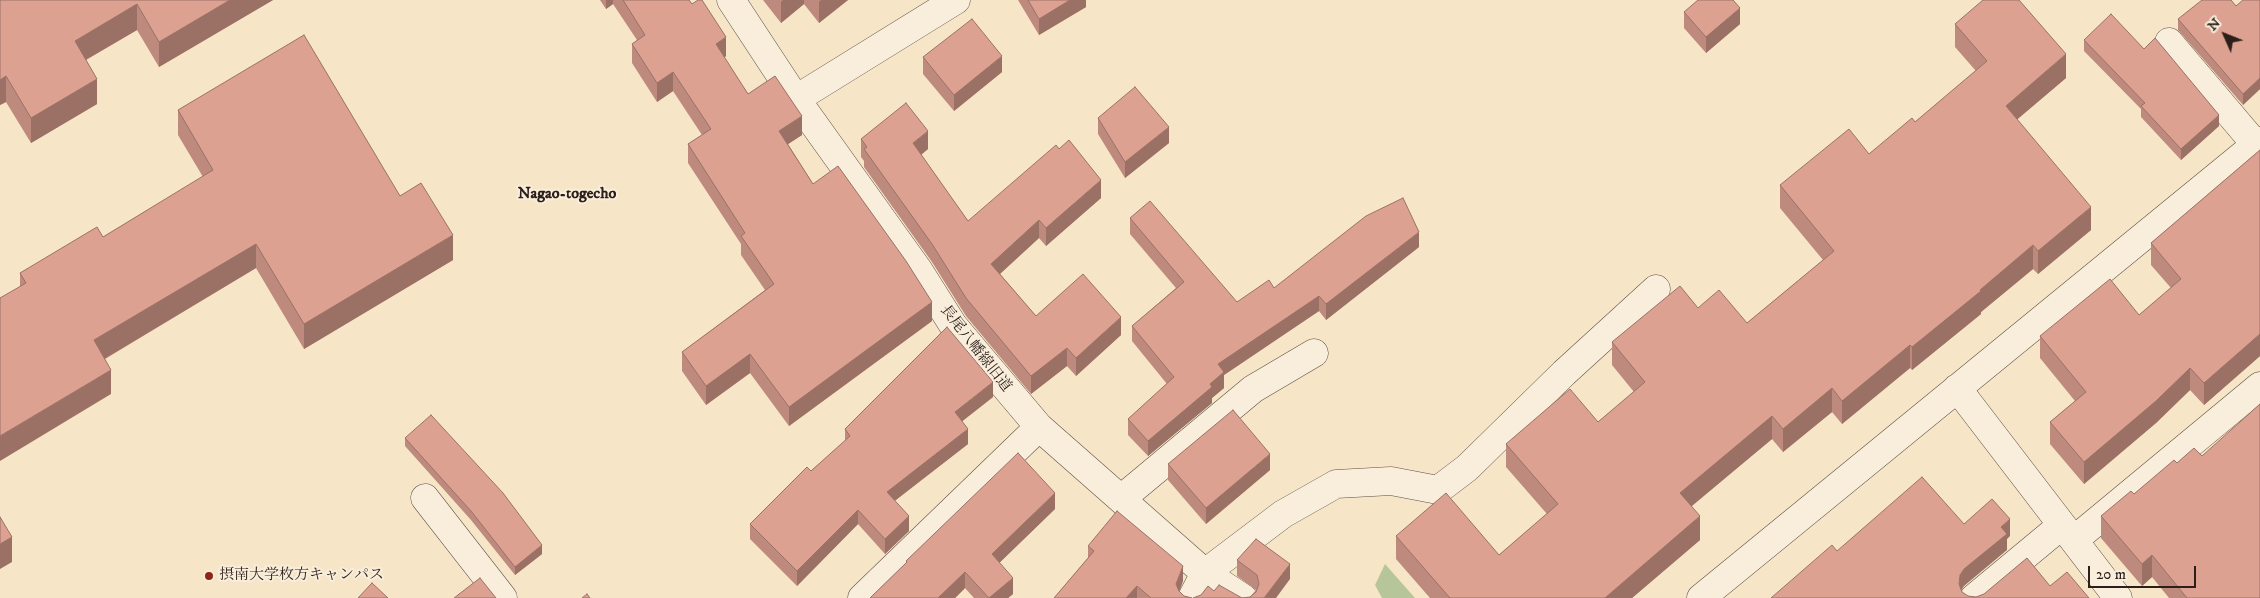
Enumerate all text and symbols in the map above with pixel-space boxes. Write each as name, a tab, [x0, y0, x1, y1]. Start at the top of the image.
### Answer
north arrow	[2200, 10, 2250, 60]
text: N	[2204, 14, 2225, 35]
district label: Nagao-togecho	[518, 185, 616, 205]
street label: 長尾八幡線旧道	[936, 302, 1014, 396]
scale bar	[2090, 556, 2198, 588]
text: 20 m	[2096, 565, 2126, 584]
place label: 摂南大学枚方キャンパス	[219, 567, 384, 585]
marker: 摂南大学枚方キャンパス	[203, 570, 215, 582]

